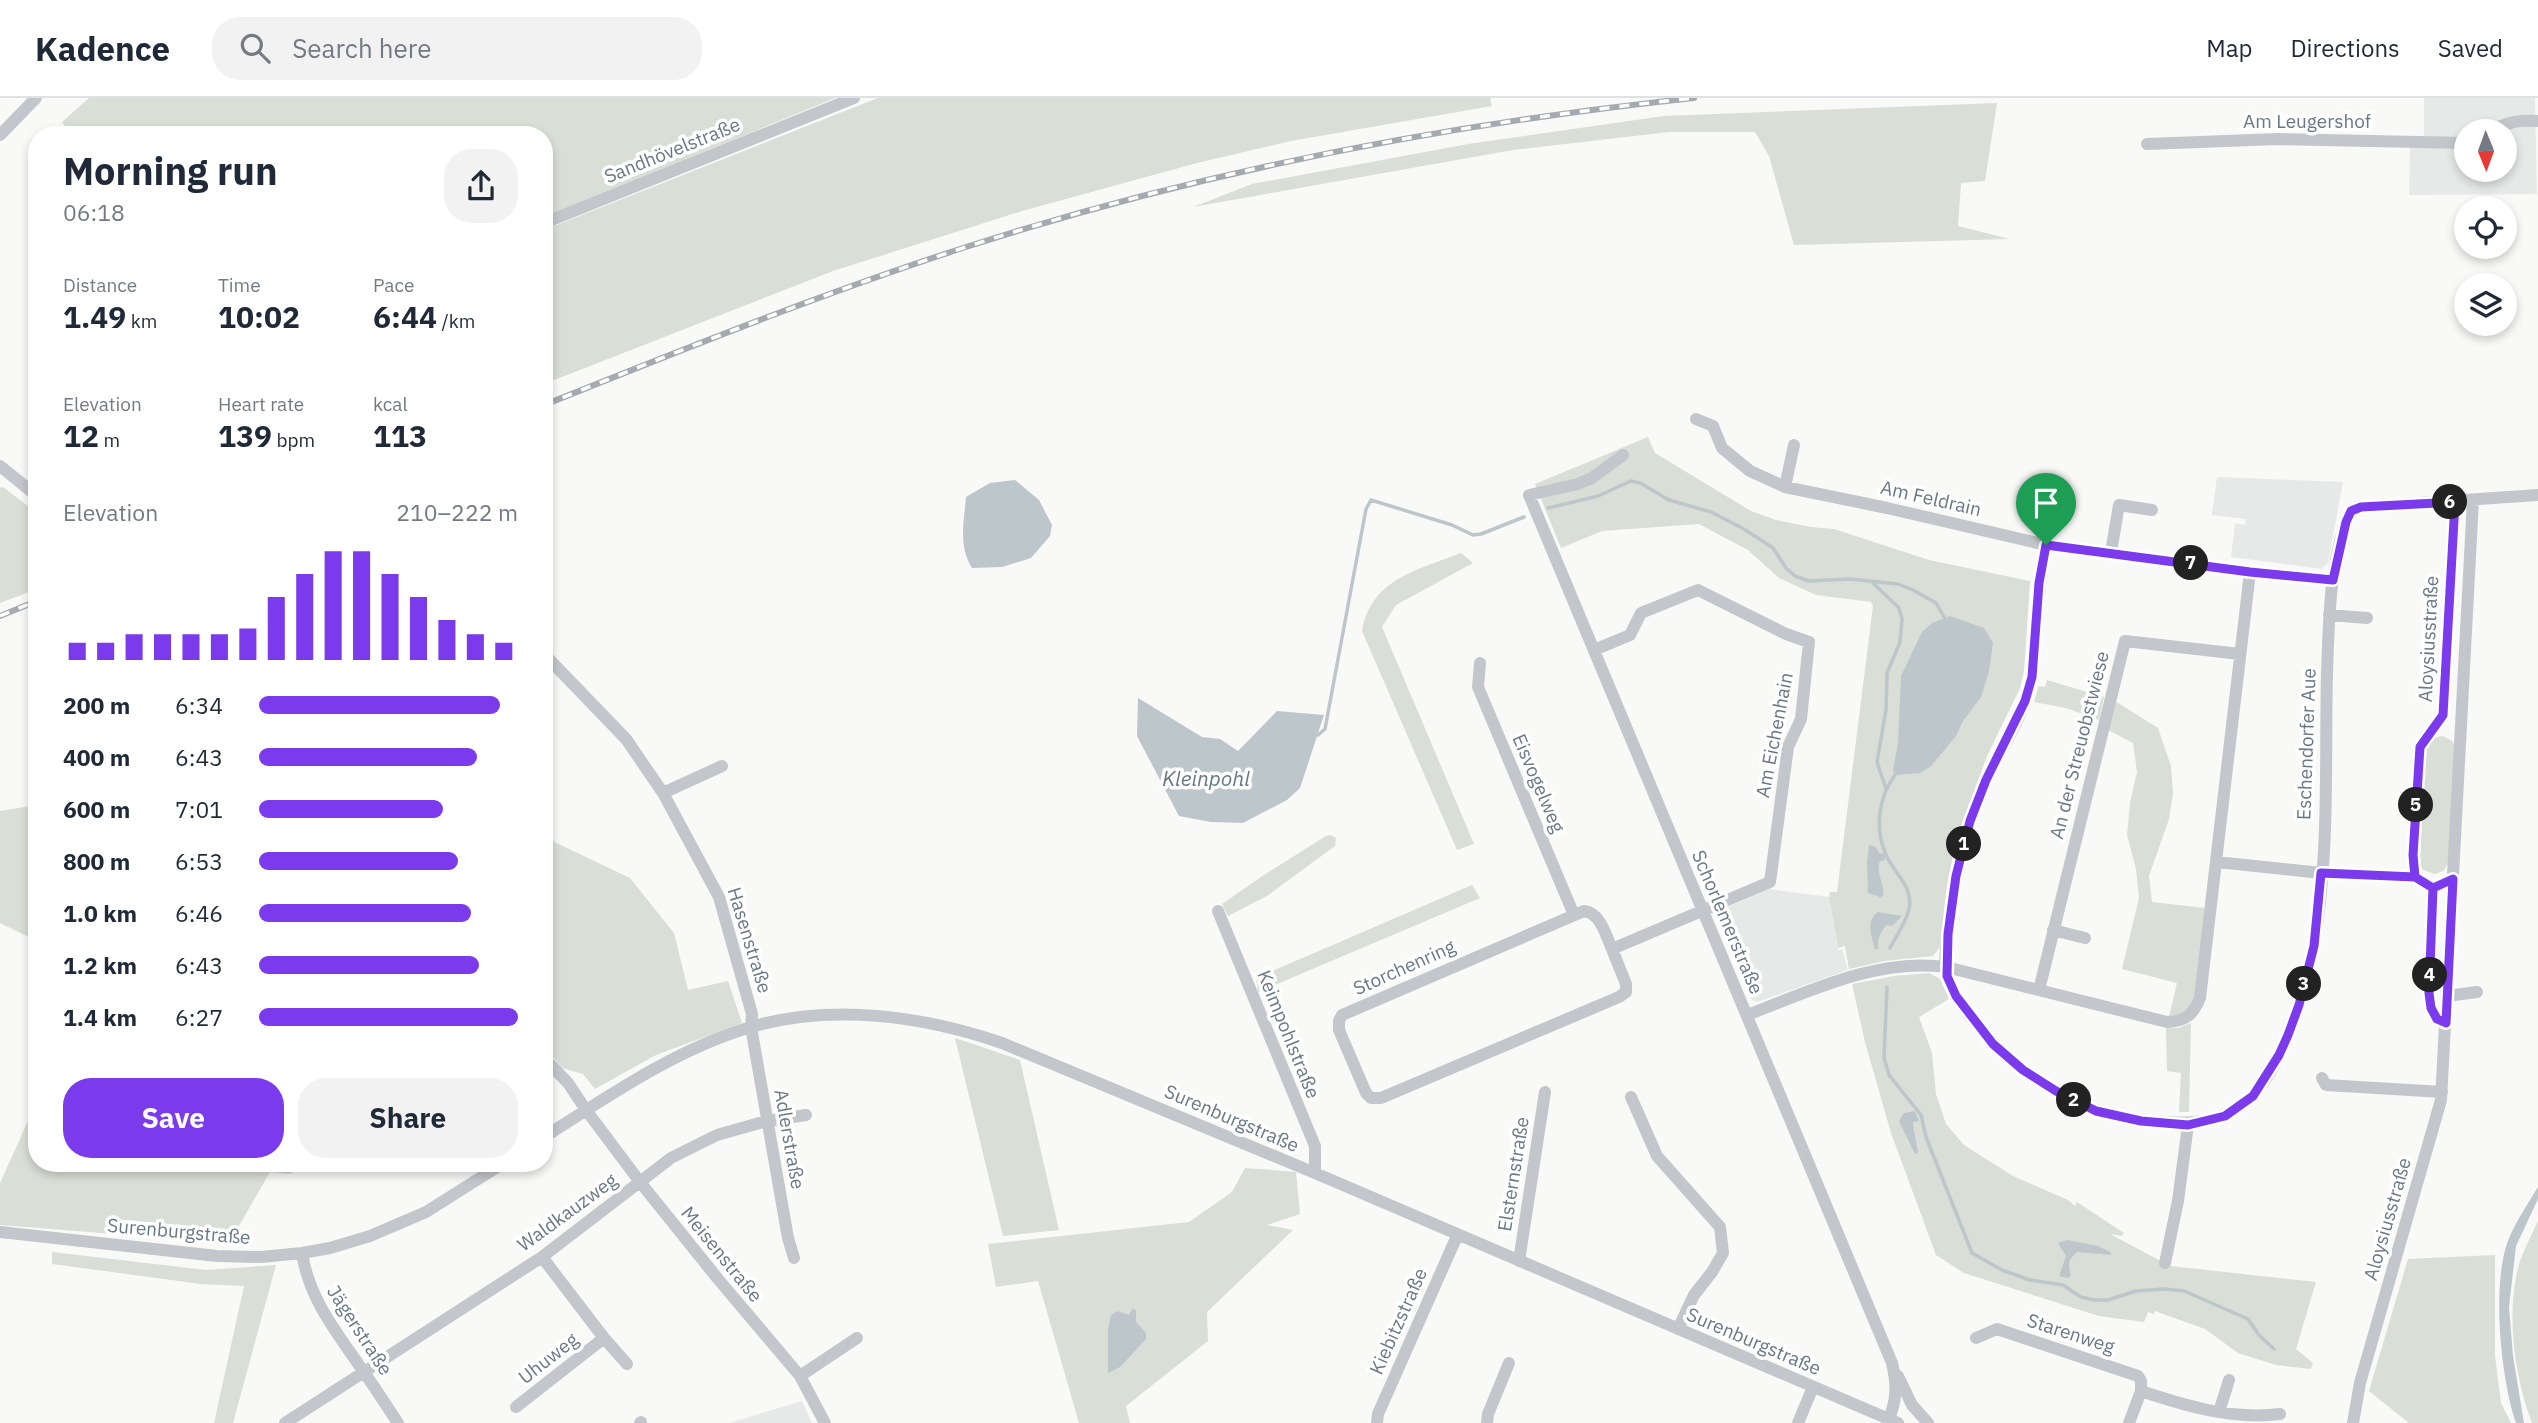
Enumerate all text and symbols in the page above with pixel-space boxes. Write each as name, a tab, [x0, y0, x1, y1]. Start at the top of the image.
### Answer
search box	[212, 17, 702, 80]
text: Kadence	[35, 27, 170, 70]
icon: search	[236, 29, 274, 67]
text: Search here	[292, 31, 432, 65]
text: Map	[2206, 32, 2252, 64]
text: Directions	[2290, 32, 2400, 64]
text: Saved	[2438, 32, 2503, 64]
street label: Am Leugershof	[2243, 109, 2371, 133]
street label: Sandhövelstraße	[601, 112, 743, 188]
north arrow	[2454, 119, 2516, 182]
map controls	[2454, 119, 2517, 336]
text: Morning run	[63, 146, 278, 195]
button: share	[444, 149, 518, 223]
button: locate	[2454, 196, 2517, 259]
text: 06:18	[63, 197, 125, 227]
text: Distance	[63, 273, 137, 297]
text: Time	[218, 273, 261, 297]
text: Pace	[373, 273, 414, 297]
button: layers	[2454, 273, 2517, 336]
text: 1.49	[63, 297, 126, 336]
text: 10:02	[218, 297, 300, 336]
text: 6:44	[373, 297, 437, 336]
text: km	[126, 309, 157, 333]
text: /km	[437, 309, 475, 333]
text: Elevation	[63, 392, 142, 416]
text: Heart rate	[218, 392, 304, 416]
text: kcal	[373, 392, 408, 416]
text: 12	[63, 416, 99, 455]
text: 139	[218, 416, 272, 455]
text: 113	[373, 416, 427, 455]
text: m	[99, 428, 120, 452]
text: bpm	[272, 428, 315, 452]
pin	[2016, 473, 2076, 545]
street label: Am Feldrain	[1878, 475, 1984, 521]
icon: arrive	[2027, 484, 2065, 522]
pin: 6	[2432, 484, 2468, 520]
text: 6	[2444, 489, 2455, 513]
text: Elevation	[63, 497, 158, 527]
text: 210–222 m	[396, 497, 518, 527]
pin: 7	[2174, 546, 2208, 580]
text: 7	[2185, 550, 2196, 574]
street label: Aloysiusstraße	[2413, 575, 2443, 703]
street label: An der Streuobstwiese	[2044, 648, 2114, 842]
street label: Eschendorfer Aue	[2291, 668, 2321, 820]
street label: Am Eichenhain	[1750, 670, 1798, 800]
text: 200 m	[63, 690, 130, 720]
text: 6:34	[175, 690, 223, 720]
street label: Eisvogelweg	[1507, 730, 1571, 836]
text: 400 m	[63, 742, 130, 772]
text: 6:43	[175, 742, 223, 772]
water label: Kleinpohl	[1162, 764, 1250, 792]
pin: 5	[2398, 788, 2434, 822]
text: 5	[2410, 792, 2421, 816]
text: 600 m	[63, 794, 130, 824]
text: 7:01	[175, 794, 223, 824]
pin: 1	[1946, 826, 1982, 862]
text: 1	[1958, 831, 1969, 855]
text: 800 m	[63, 846, 130, 876]
text: 6:53	[175, 846, 223, 876]
street label: Schorlemerstraße	[1687, 846, 1769, 998]
street label: Hasenstraße	[723, 884, 777, 996]
text: 1.0 km	[63, 898, 137, 928]
text: 6:46	[175, 898, 223, 928]
street label: Storchenring	[1349, 934, 1459, 1000]
text: 1.2 km	[63, 950, 137, 980]
text: 6:43	[175, 950, 223, 980]
pin: 4	[2412, 958, 2448, 992]
text: 4	[2424, 962, 2435, 986]
street label: Keimpohlstraße	[1252, 966, 1326, 1102]
pin: 3	[2286, 966, 2322, 1001]
text: 3	[2298, 971, 2309, 995]
text: 1.4 km	[63, 1002, 137, 1032]
text: 6:27	[175, 1002, 223, 1032]
button: Save	[63, 1078, 284, 1158]
button: Share	[298, 1078, 518, 1158]
street label: Surenburgstraße	[1161, 1079, 1303, 1157]
pin: 2	[2056, 1082, 2092, 1118]
street label: Adlerstraße	[769, 1087, 811, 1191]
text: 2	[2068, 1087, 2079, 1111]
street label: Elsternstraße	[1492, 1115, 1534, 1233]
street label: Aloysiusstraße	[2358, 1155, 2416, 1283]
street label: Waldkauzweg	[512, 1168, 622, 1256]
street label: Meisenstraße	[676, 1201, 768, 1307]
street label: Surenburgstraße	[106, 1213, 252, 1249]
street label: Kiebitzstraße	[1364, 1264, 1432, 1378]
street label: Jägerstraße	[322, 1280, 398, 1380]
street label: Surenburgstraße	[1683, 1302, 1825, 1380]
street label: Starenweg	[2024, 1308, 2118, 1358]
street label: Uhuweg	[513, 1327, 583, 1389]

